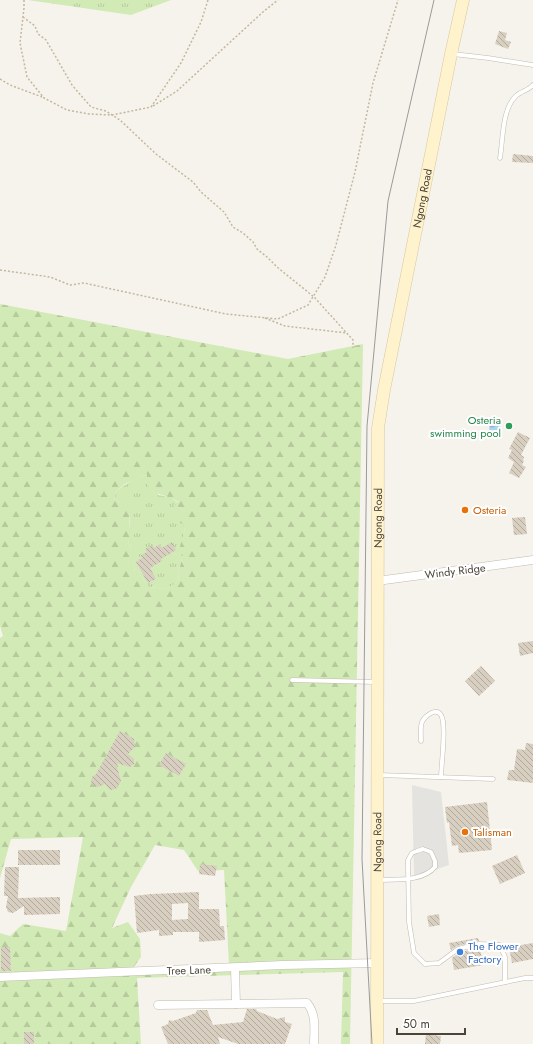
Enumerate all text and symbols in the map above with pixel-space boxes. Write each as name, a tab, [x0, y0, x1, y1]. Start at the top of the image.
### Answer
street label: Ngong Road	[409, 167, 436, 229]
place label: Osteria swimming pool	[430, 412, 501, 441]
marker: Osteria swimming pool	[504, 421, 514, 431]
street label: Ngong Road	[370, 488, 386, 548]
place label: Osteria	[473, 502, 506, 518]
marker: Osteria	[460, 505, 470, 515]
street label: Windy Ridge	[424, 559, 487, 583]
street label: Ngong Road	[369, 812, 385, 872]
place label: Talisman	[473, 824, 512, 840]
marker: Talisman	[460, 827, 470, 837]
place label: The Flower Factory	[468, 938, 519, 967]
marker: The Flower Factory	[455, 947, 465, 957]
street label: Tree Lane	[167, 961, 212, 979]
scale bar	[397, 1010, 465, 1036]
text: 50 m	[403, 1015, 430, 1033]

